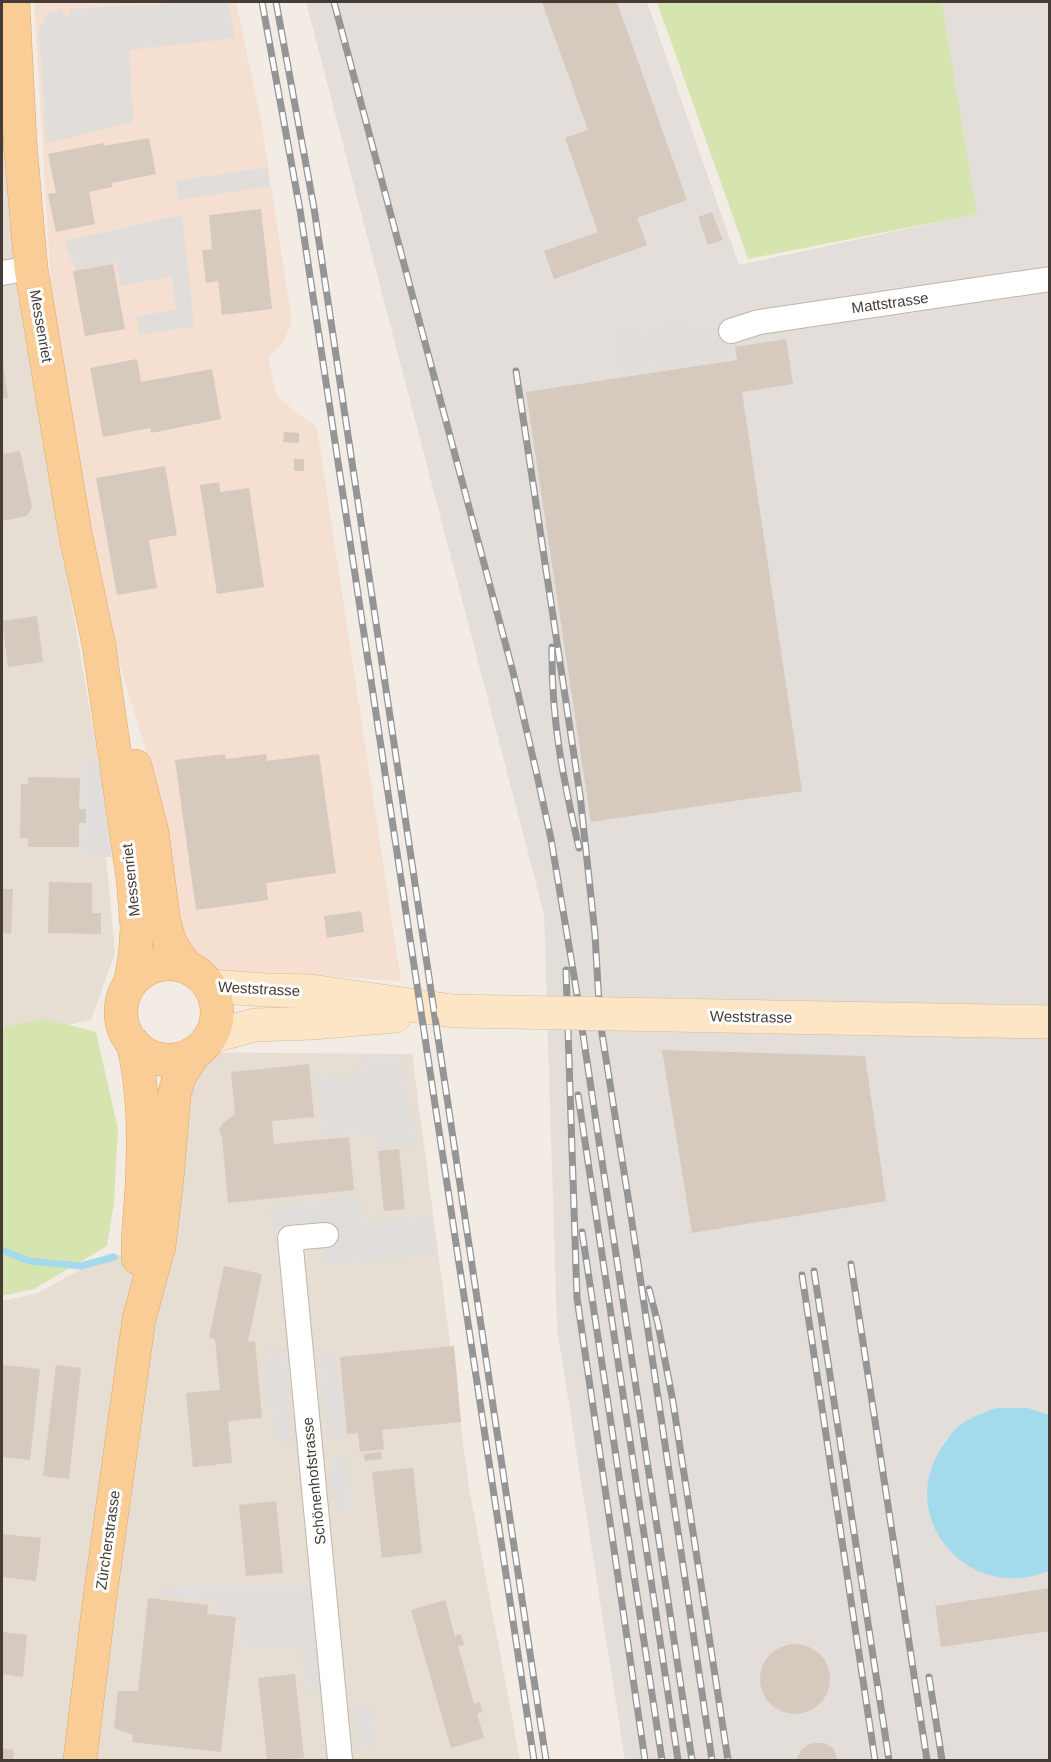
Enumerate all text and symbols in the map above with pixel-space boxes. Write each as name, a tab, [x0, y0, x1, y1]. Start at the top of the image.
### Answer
street label: Messenriet	[27, 288, 56, 364]
street label: Mattstrasse	[850, 289, 930, 316]
street label: Messenriet	[118, 842, 143, 917]
street label: Weststrasse	[218, 978, 301, 999]
street label: Weststrasse	[710, 1007, 792, 1026]
street label: Schönenhofstrasse	[298, 1416, 329, 1546]
street label: Zürcherstrasse	[92, 1489, 123, 1591]

